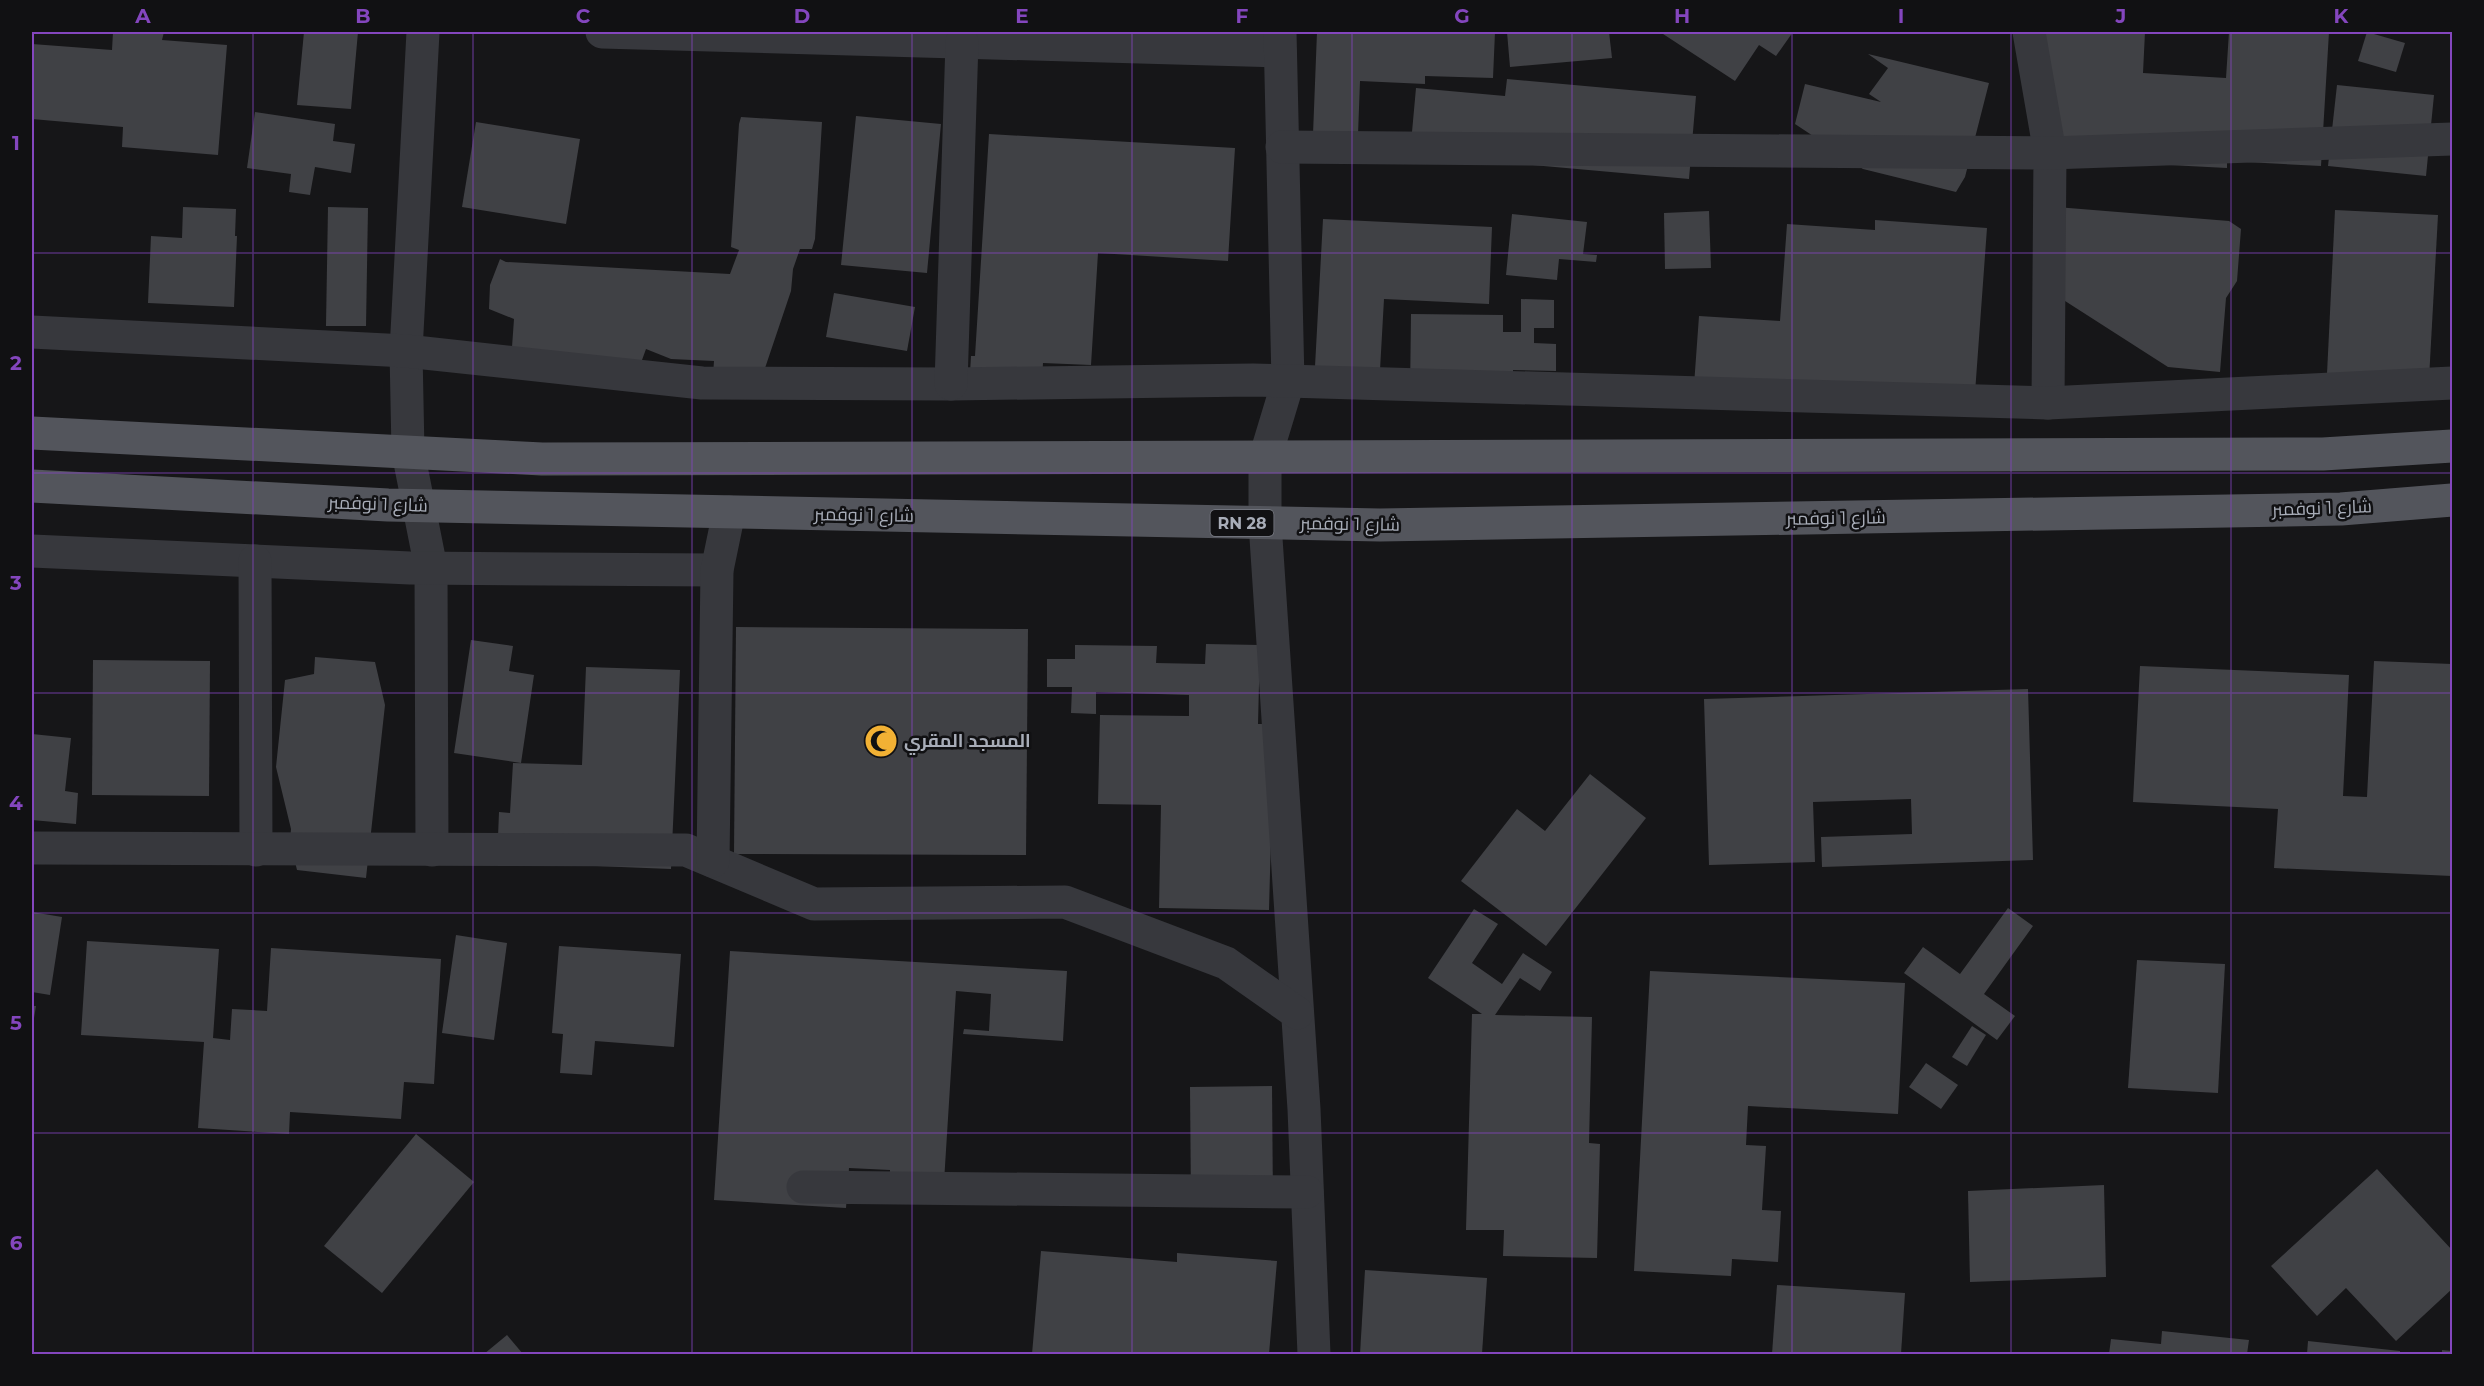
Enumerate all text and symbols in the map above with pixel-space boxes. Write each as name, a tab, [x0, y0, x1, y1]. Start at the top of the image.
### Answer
text: A	[134, 4, 151, 28]
text: B	[355, 4, 371, 28]
text: C	[576, 4, 591, 28]
text: D	[794, 4, 810, 28]
text: E	[1015, 4, 1029, 28]
text: F	[1236, 4, 1249, 28]
text: G	[1454, 4, 1470, 28]
text: H	[1674, 4, 1690, 28]
text: I	[1898, 4, 1904, 28]
text: J	[2115, 4, 2126, 28]
text: K	[2334, 4, 2350, 28]
text: 1	[12, 131, 20, 155]
text: 2	[10, 351, 22, 375]
street label: شارع 1 نوفمبر	[327, 491, 428, 518]
street label: شارع 1 نوفمبر	[2271, 495, 2372, 522]
street label: شارع 1 نوفمبر	[813, 503, 914, 528]
street label: شارع 1 نوفمبر	[1785, 506, 1886, 531]
road number: RN 28	[1210, 510, 1274, 536]
street label: شارع 1 نوفمبر	[1299, 512, 1400, 537]
text: 3	[9, 571, 22, 595]
mosque icon: المسجد المقري	[863, 723, 899, 759]
place label: المسجد المقري	[904, 730, 1031, 755]
text: 4	[9, 791, 23, 815]
text: 5	[10, 1011, 22, 1035]
text: 6	[10, 1231, 23, 1255]

